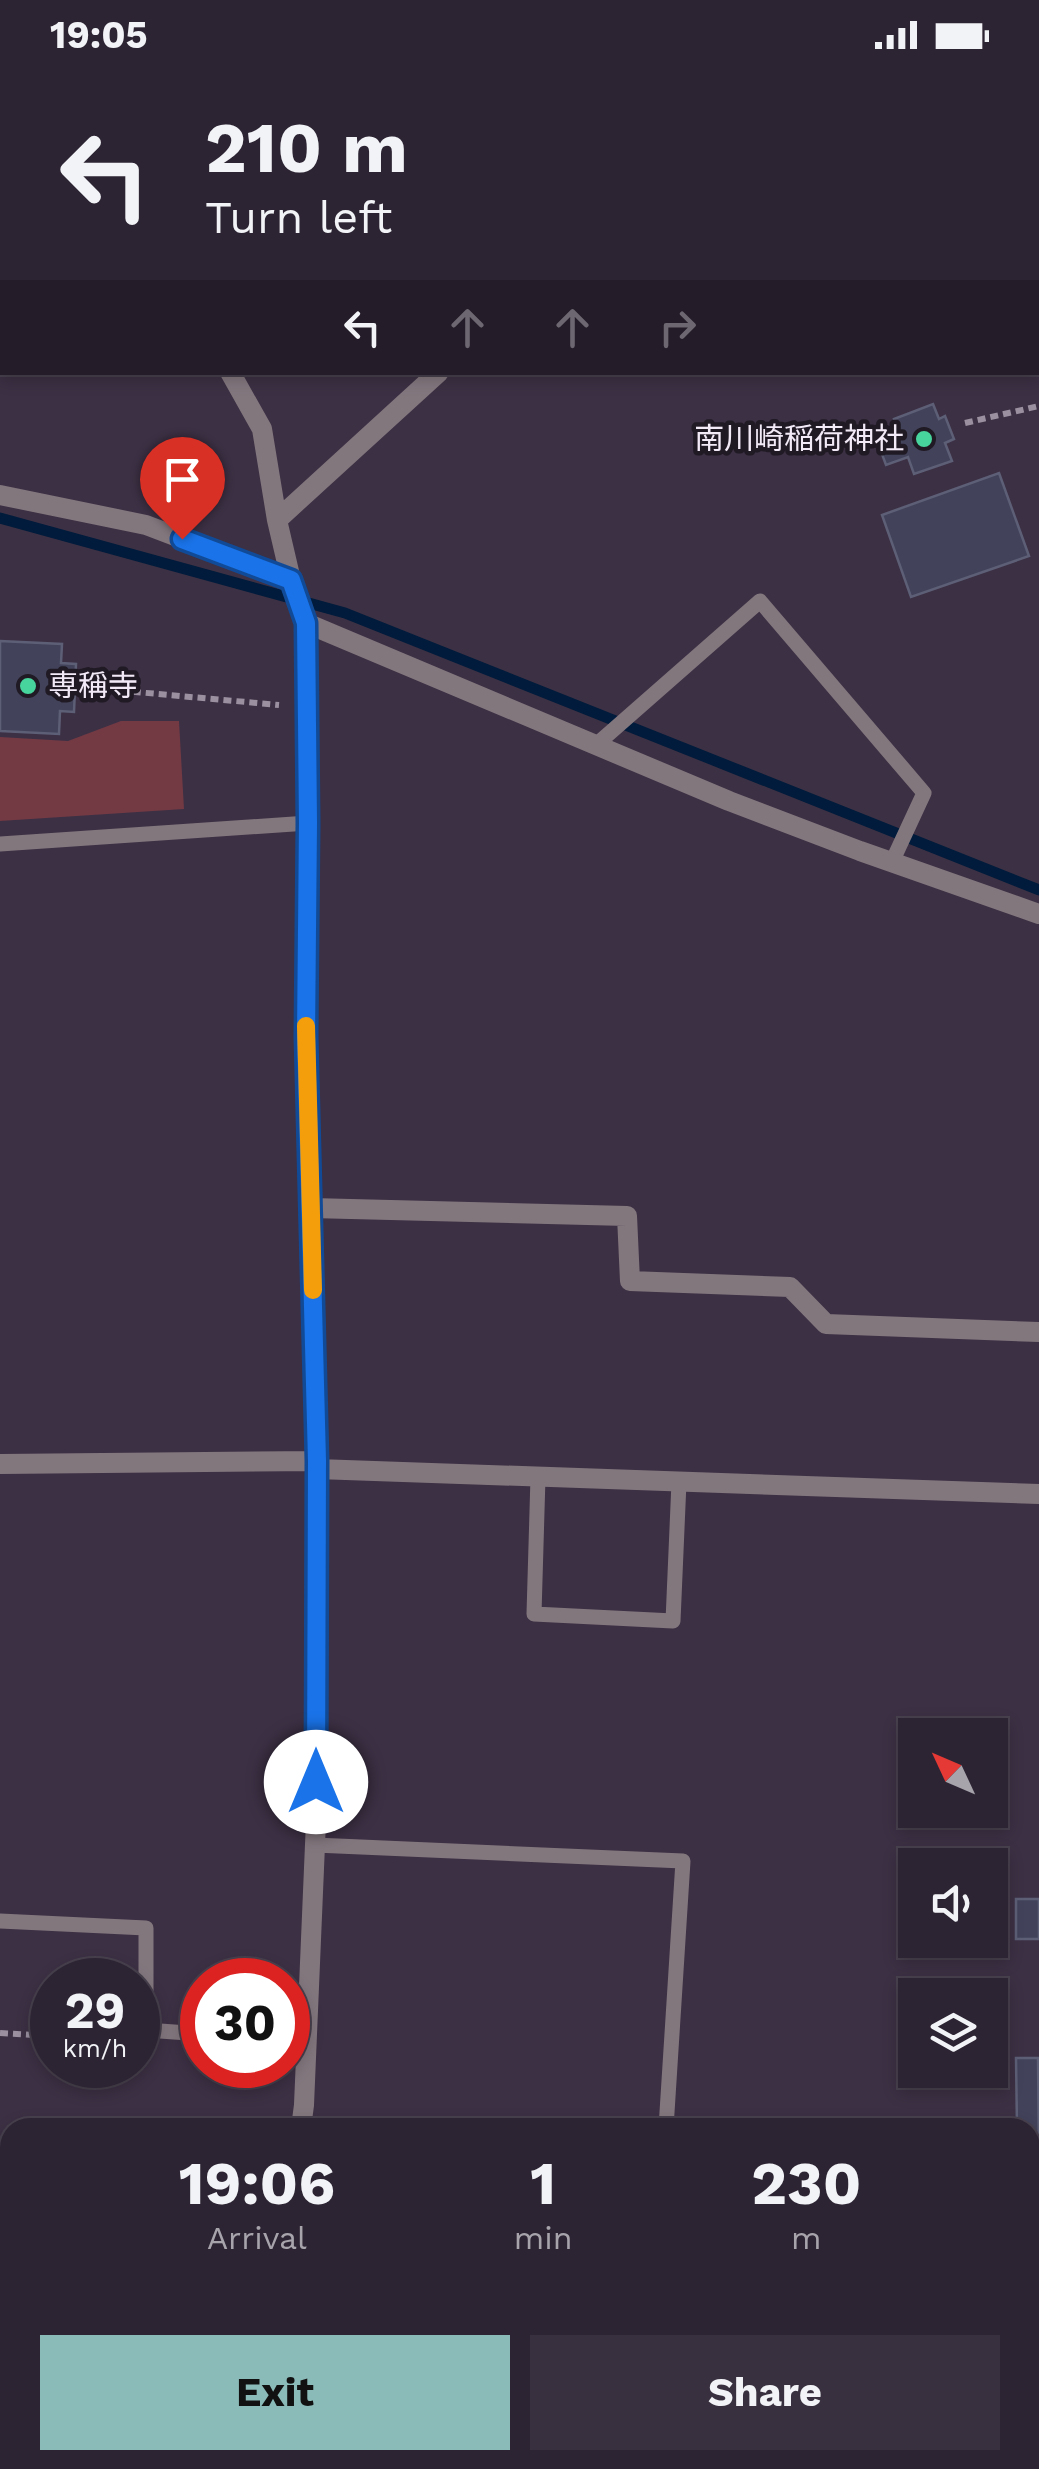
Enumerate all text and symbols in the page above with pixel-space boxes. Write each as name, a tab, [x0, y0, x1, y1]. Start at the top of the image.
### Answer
text: 19:05	[50, 13, 148, 57]
text: 210 m	[205, 107, 408, 189]
icon: left	[40, 110, 170, 240]
text: Turn left	[205, 191, 392, 244]
icon: left	[335, 300, 390, 355]
icon: ahead	[440, 300, 495, 355]
icon: ahead	[545, 300, 600, 355]
icon: right	[650, 300, 705, 355]
place label: 南川崎稲荷神社	[694, 421, 904, 456]
marker: 南川崎稲荷神社	[913, 428, 935, 450]
pin	[140, 437, 225, 540]
icon: arrive	[155, 452, 210, 507]
place label: 専稱寺	[48, 668, 138, 703]
marker: 専稱寺	[17, 675, 39, 697]
north arrow	[898, 1718, 1008, 1828]
map controls	[898, 1718, 1008, 2088]
position arrow	[264, 1730, 368, 1834]
button: sound	[898, 1848, 1008, 1958]
speed limit sign: 30	[180, 1958, 310, 2088]
button: layers	[898, 1978, 1008, 2088]
text: 29	[65, 1981, 125, 2040]
text: km/h	[63, 2034, 127, 2063]
text: 19:06	[179, 2148, 335, 2219]
text: 1	[530, 2148, 556, 2219]
text: 230	[751, 2148, 861, 2219]
text: Arrival	[207, 2219, 307, 2257]
text: min	[514, 2219, 573, 2257]
text: m	[791, 2219, 822, 2257]
button: Exit	[40, 2335, 510, 2450]
button: Share	[530, 2335, 1000, 2450]

